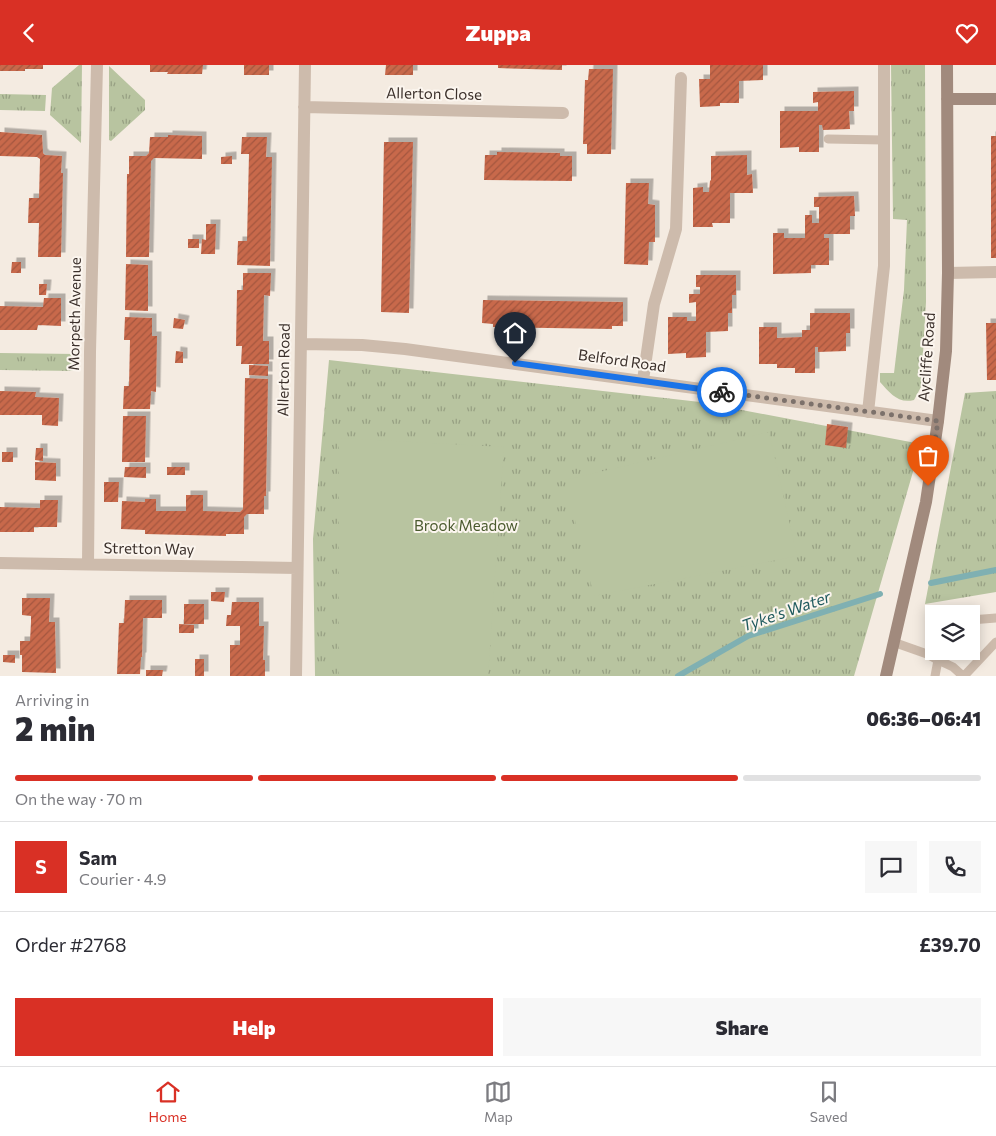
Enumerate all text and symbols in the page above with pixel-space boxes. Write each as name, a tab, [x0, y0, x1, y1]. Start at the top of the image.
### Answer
icon: back	[15, 19, 43, 47]
text: Zuppa	[465, 19, 531, 46]
icon: heart	[953, 19, 981, 47]
street label: Allerton Close	[386, 83, 482, 103]
street label: Morpeth Avenue	[64, 257, 84, 371]
pin	[494, 312, 536, 363]
street label: Aycliffe Road	[914, 312, 938, 402]
icon: home	[501, 319, 529, 347]
street label: Allerton Road	[273, 323, 293, 417]
street label: Belford Road	[577, 345, 667, 375]
courier	[697, 367, 747, 417]
icon: bike	[708, 378, 736, 406]
pin	[907, 435, 949, 486]
icon: bag	[914, 442, 942, 470]
park label: Brook Meadow	[414, 516, 518, 534]
street label: Stretton Way	[103, 538, 195, 558]
water label: Tyke's Water	[739, 586, 833, 635]
map controls	[925, 605, 980, 660]
button: layers	[925, 605, 980, 660]
text: Arriving in	[15, 690, 89, 709]
text: 06:36–06:41	[866, 707, 981, 730]
text: 2 min	[15, 708, 95, 748]
text: On the way · 70 m	[15, 789, 142, 808]
button: chat	[865, 841, 917, 893]
button: phone	[929, 841, 981, 893]
text: Sam	[79, 846, 117, 869]
text: S	[35, 855, 47, 878]
text: Courier · 4.9	[79, 869, 166, 888]
text: Order #2768	[15, 933, 127, 956]
text: £39.70	[919, 933, 981, 956]
button: Help	[15, 998, 493, 1056]
button: Share	[503, 998, 981, 1056]
tab: Home	[148, 1078, 187, 1125]
tab: Map	[484, 1078, 513, 1125]
tab: Saved	[810, 1078, 848, 1125]

